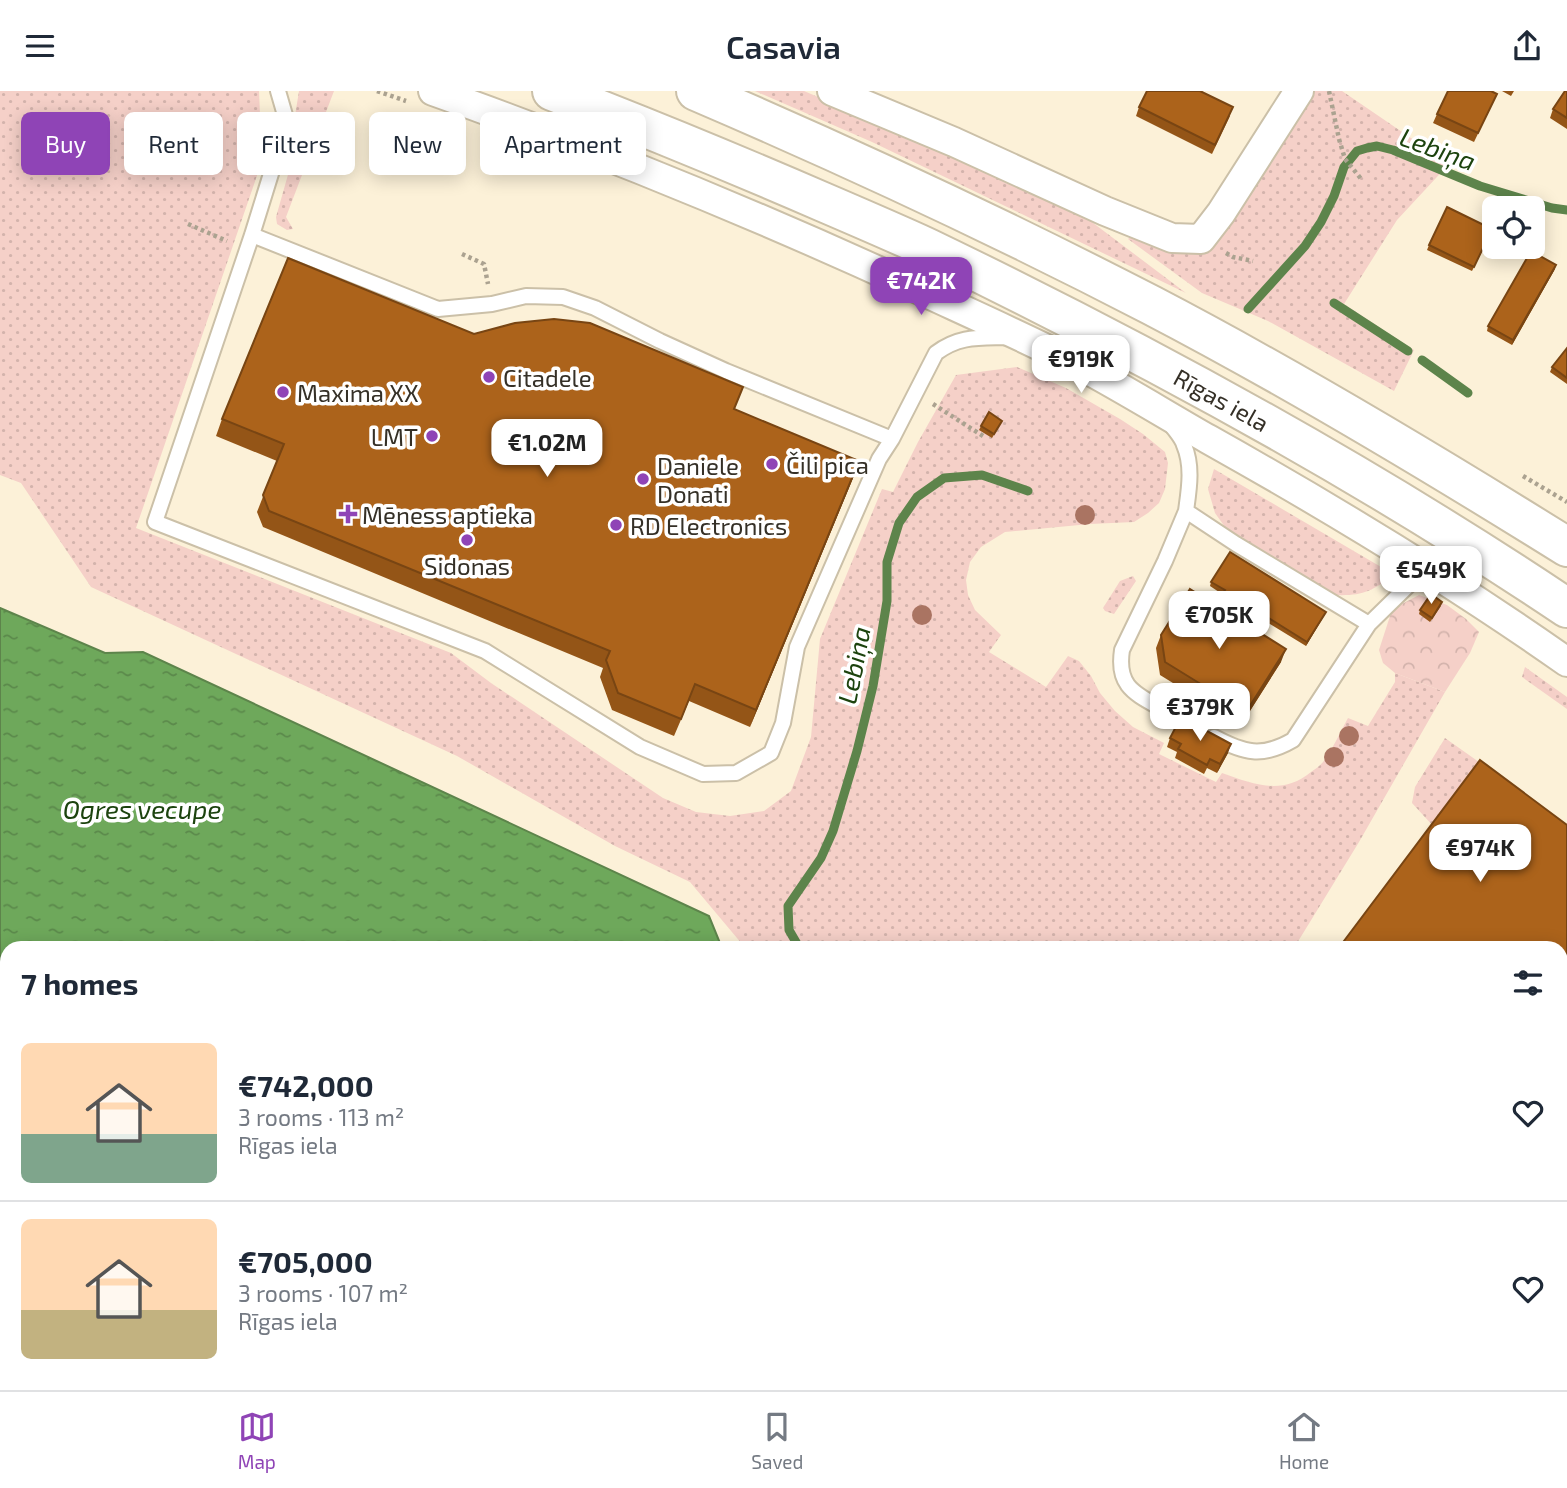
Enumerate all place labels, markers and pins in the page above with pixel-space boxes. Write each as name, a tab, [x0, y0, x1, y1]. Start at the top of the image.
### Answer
pin: €742K	[872, 257, 970, 317]
pin: €919K	[1032, 335, 1130, 395]
place label: Citadele	[503, 363, 592, 392]
marker: Citadele	[481, 369, 497, 385]
place label: Maxima XX	[297, 378, 419, 407]
marker: Maxima XX	[275, 384, 291, 400]
pin: €1.02M	[490, 419, 604, 479]
place label: LMT	[371, 422, 418, 451]
marker: LMT	[424, 428, 440, 444]
place label: Čili pica	[786, 450, 869, 479]
place label: Daniele Donati	[657, 451, 739, 508]
marker: Čili pica	[764, 456, 780, 472]
marker: Daniele Donati	[635, 471, 651, 487]
place label: Mēness aptieka	[362, 500, 533, 529]
marker: Mēness aptieka	[340, 506, 356, 522]
place label: RD Electronics	[630, 511, 787, 540]
marker: RD Electronics	[608, 517, 624, 533]
marker: Sidonas	[459, 532, 475, 548]
pin: €549K	[1382, 547, 1480, 606]
place label: Sidonas	[424, 551, 510, 580]
pin: €705K	[1170, 591, 1268, 651]
pin: €379K	[1151, 683, 1249, 743]
pin: €974K	[1431, 825, 1529, 884]

